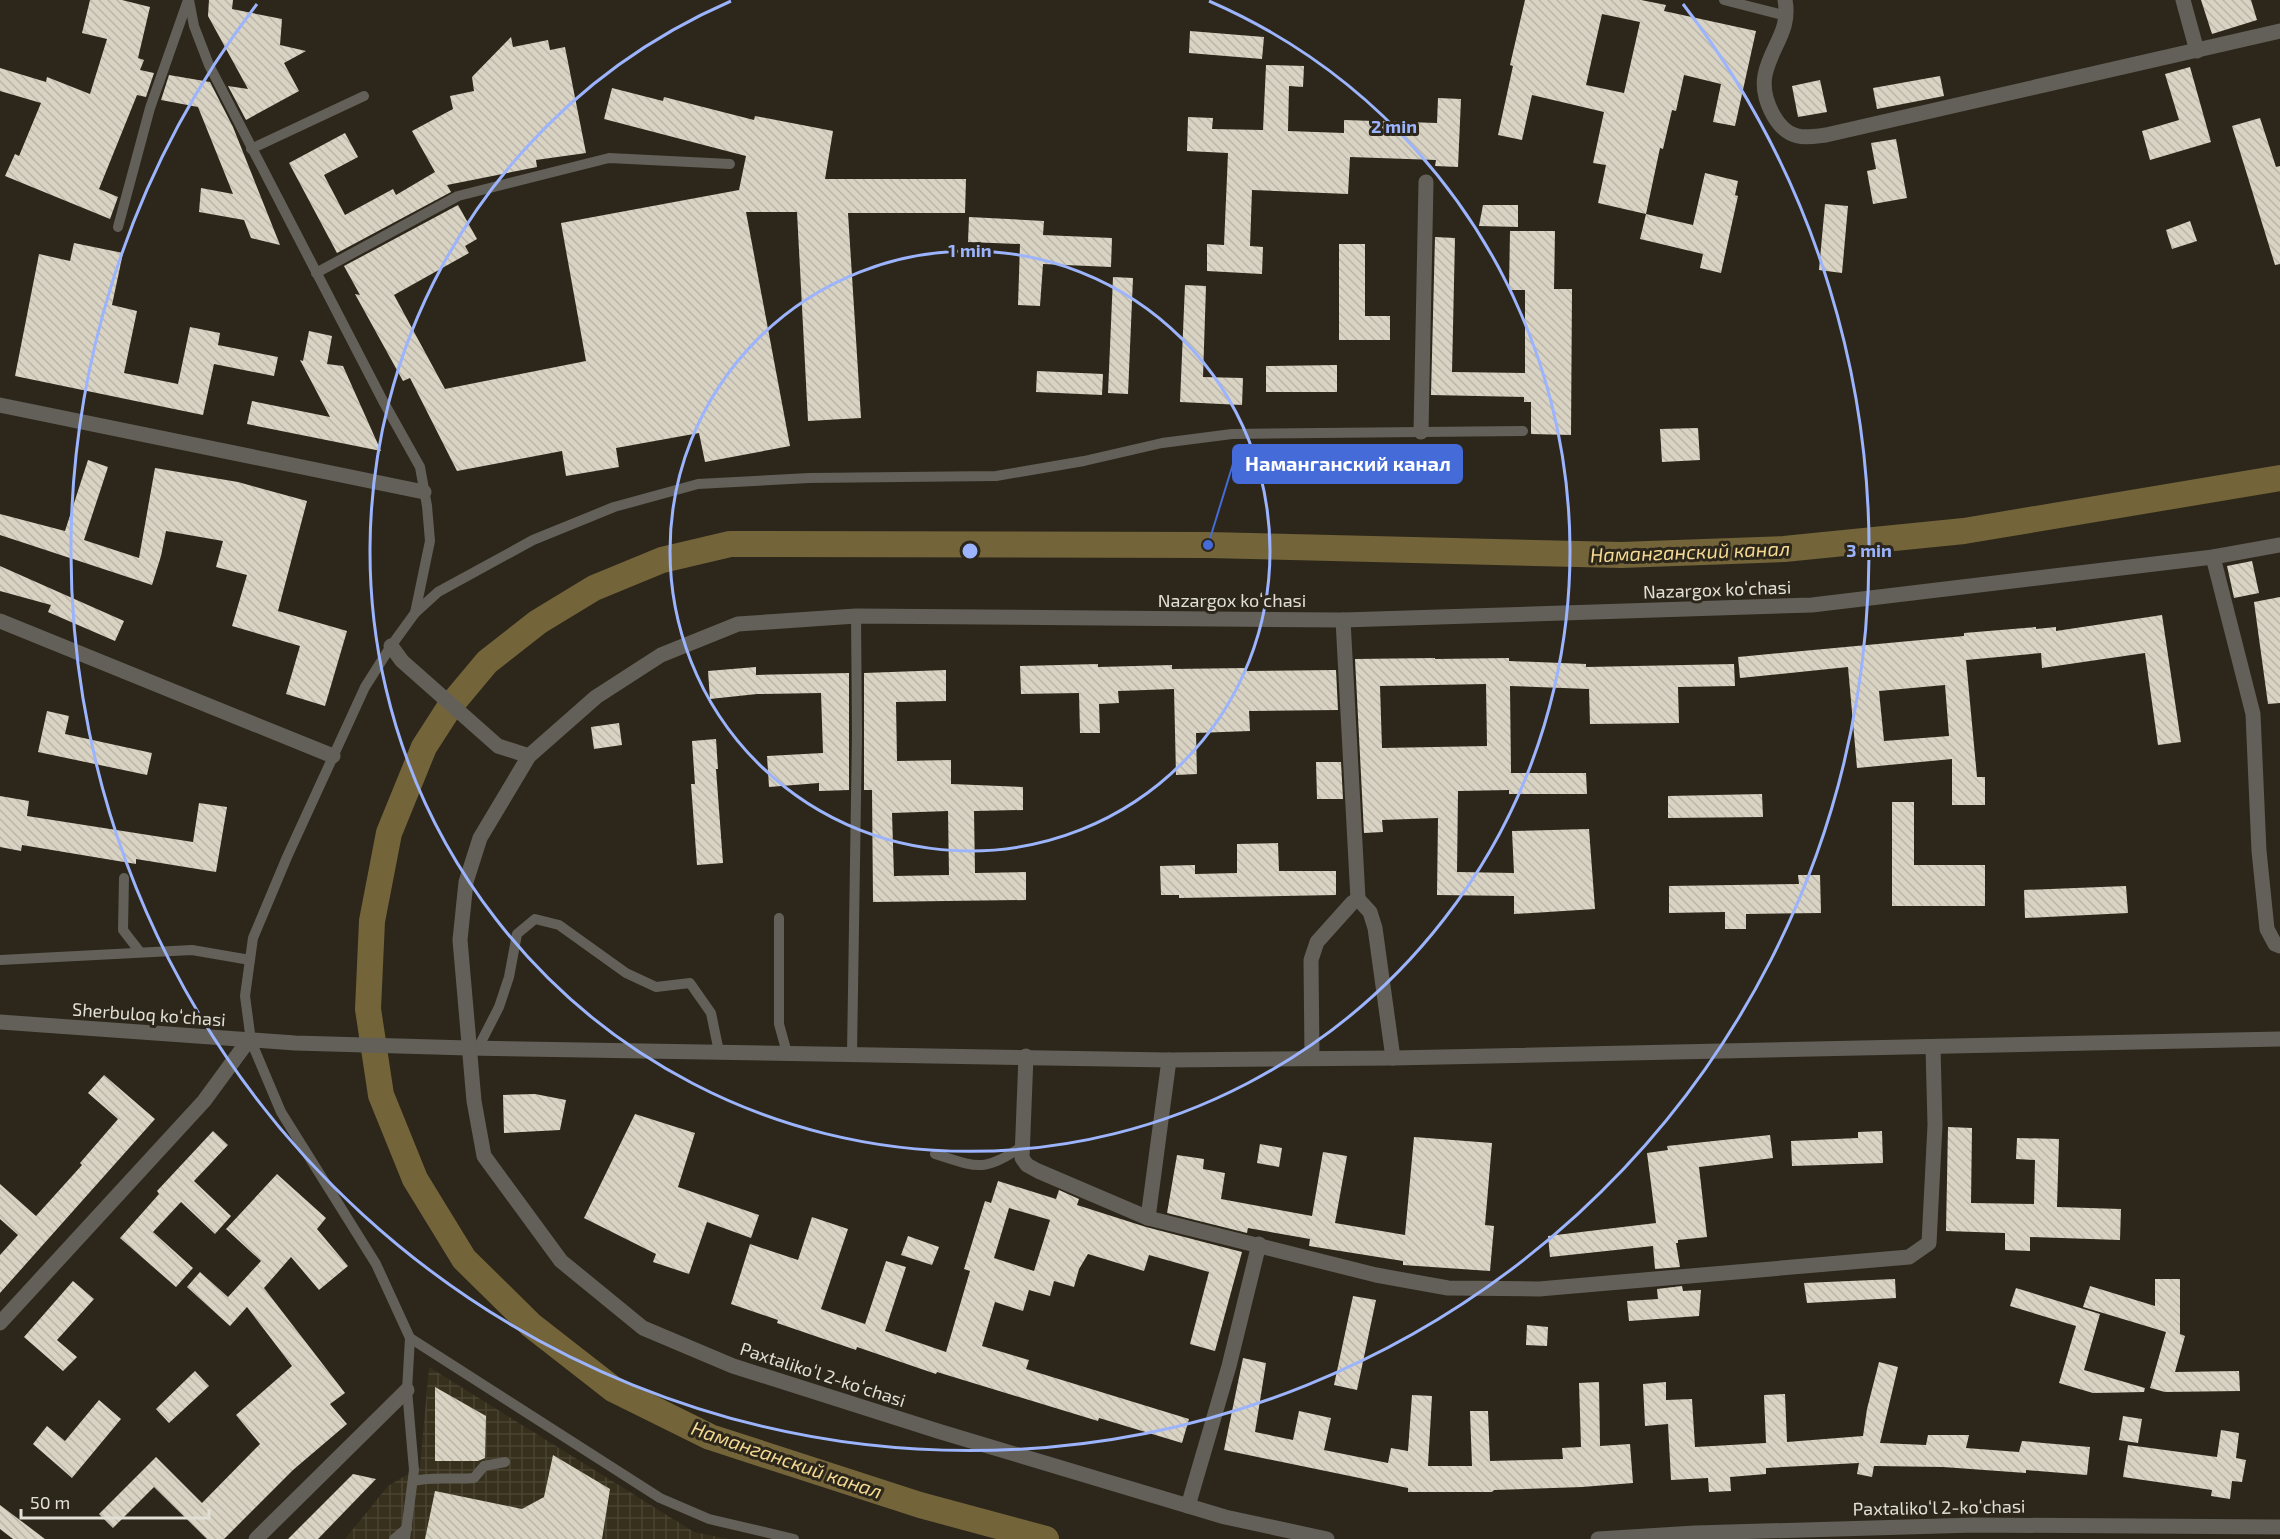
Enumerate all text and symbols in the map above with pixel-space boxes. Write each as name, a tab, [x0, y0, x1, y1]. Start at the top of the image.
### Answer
text: 2 min	[1371, 115, 1417, 137]
text: 1 min	[948, 239, 992, 261]
callout: Наманганский канал	[1233, 445, 1462, 483]
text: Наманганский канал	[1245, 451, 1451, 475]
water label: Наманганский канал	[1589, 536, 1791, 566]
text: 3 min	[1846, 539, 1892, 561]
centre of rings	[960, 541, 980, 561]
street label: Nazargox koʻchasi	[1643, 575, 1791, 603]
street label: Nazargox koʻchasi	[1158, 589, 1306, 611]
street label: Sherbuloq koʻchasi	[72, 998, 226, 1030]
street label: Paxtalikoʻl 2-koʻchasi	[737, 1337, 909, 1411]
water label: Наманганский канал	[688, 1415, 886, 1503]
scale bar	[21, 1482, 208, 1520]
text: 50 m	[30, 1491, 70, 1513]
street label: Paxtalikoʻl 2-koʻchasi	[1852, 1494, 2026, 1520]

